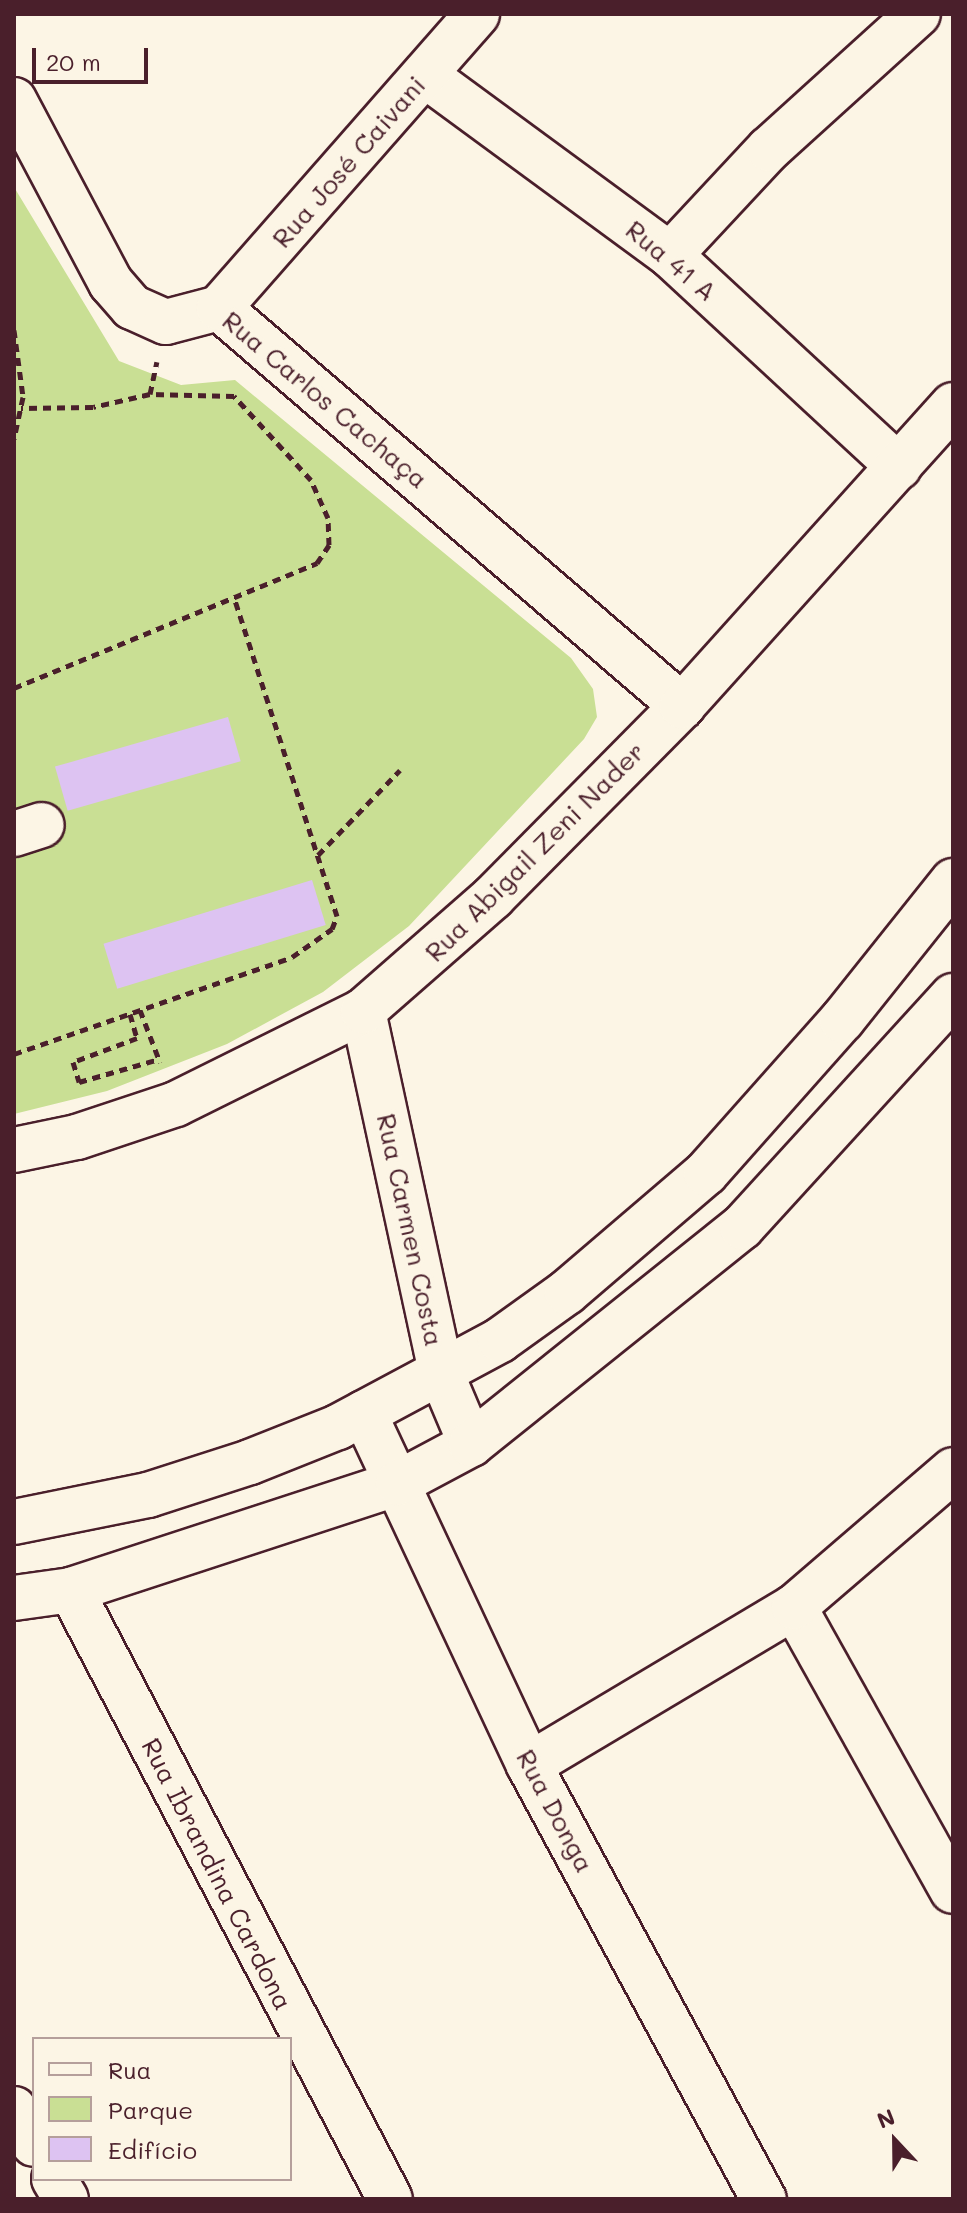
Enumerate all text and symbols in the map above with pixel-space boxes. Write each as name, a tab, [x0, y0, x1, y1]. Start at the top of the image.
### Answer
scale bar	[36, 32, 152, 82]
text: 20 m	[46, 46, 101, 77]
street label: Rua José Caivani	[266, 70, 432, 254]
street label: Rua 41 A	[619, 214, 723, 308]
street label: Rua Carlos Cachaça	[216, 305, 434, 495]
street label: Rua Abigail Zeni Nader	[419, 736, 651, 968]
street label: Rua Carmen Costa	[370, 1111, 450, 1349]
street label: Rua Ibrandina Cardona	[135, 1733, 299, 2015]
street label: Rua Donga	[510, 1744, 600, 1878]
legend	[32, 2037, 292, 2181]
text: Rua	[108, 2054, 151, 2085]
text: Parque	[108, 2094, 193, 2125]
north arrow	[855, 2101, 935, 2181]
text: N	[873, 2102, 899, 2135]
text: Edifício	[108, 2134, 197, 2165]

